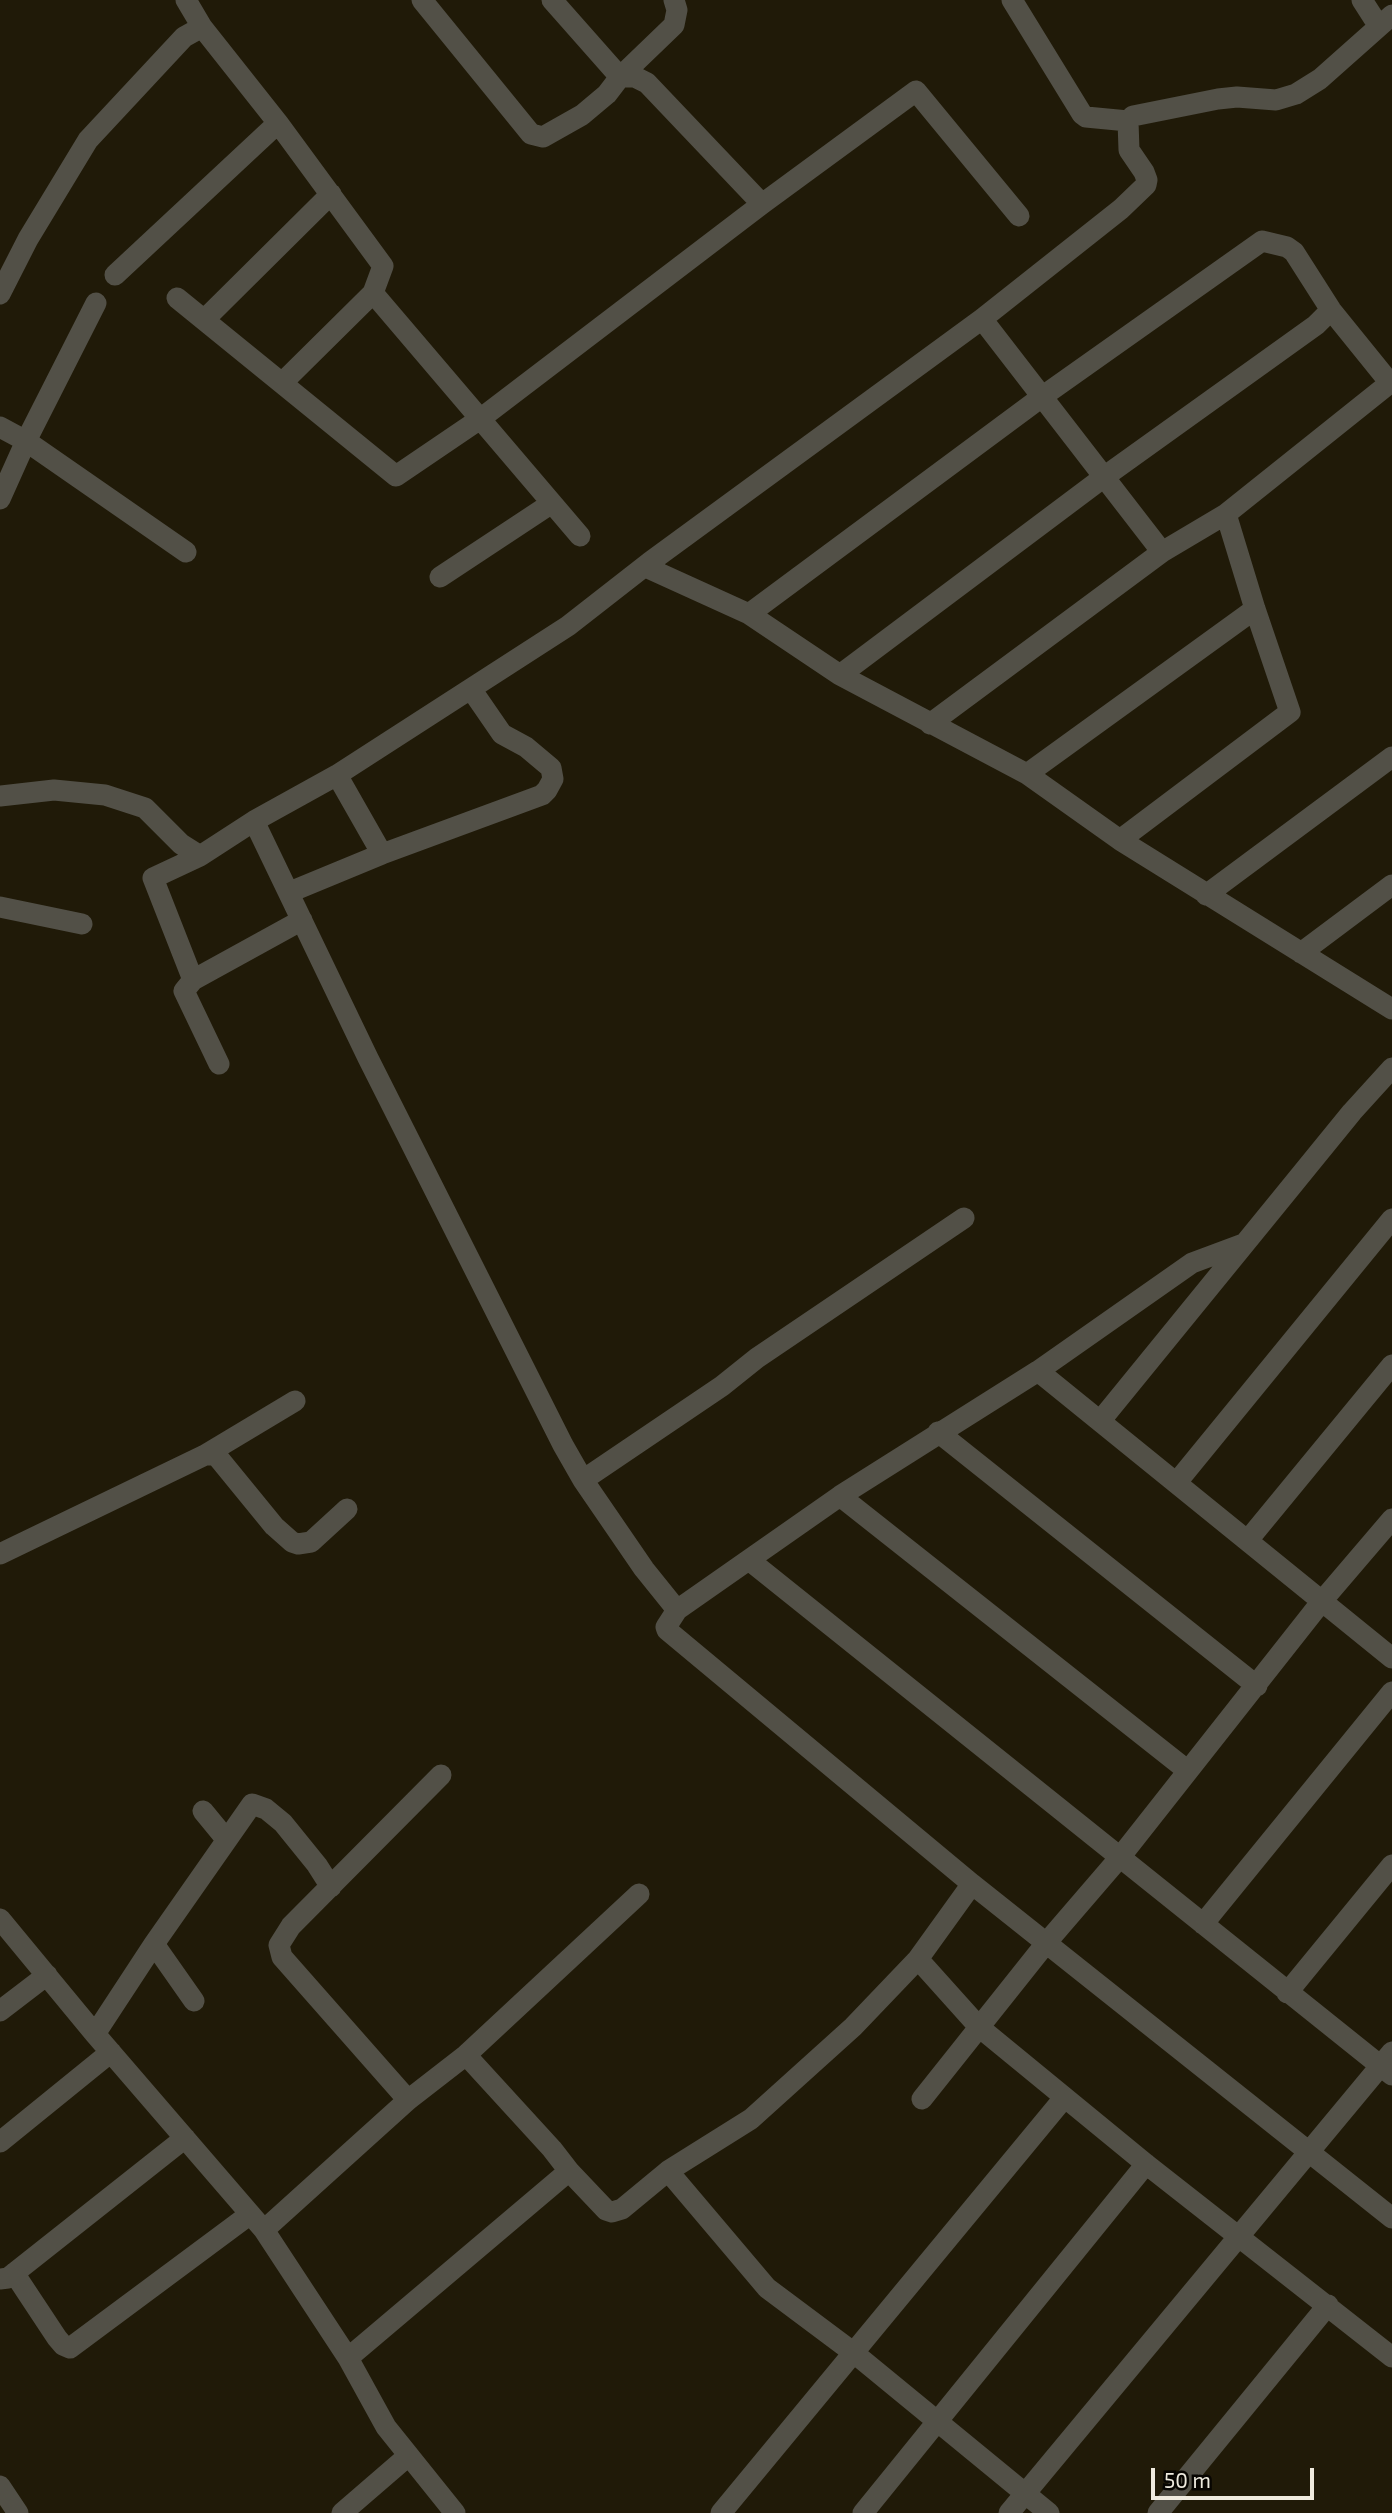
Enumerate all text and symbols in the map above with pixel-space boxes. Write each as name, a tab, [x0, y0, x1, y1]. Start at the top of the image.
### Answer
scale bar	[1154, 2454, 1317, 2498]
text: 50 m	[1164, 2467, 1211, 2492]

